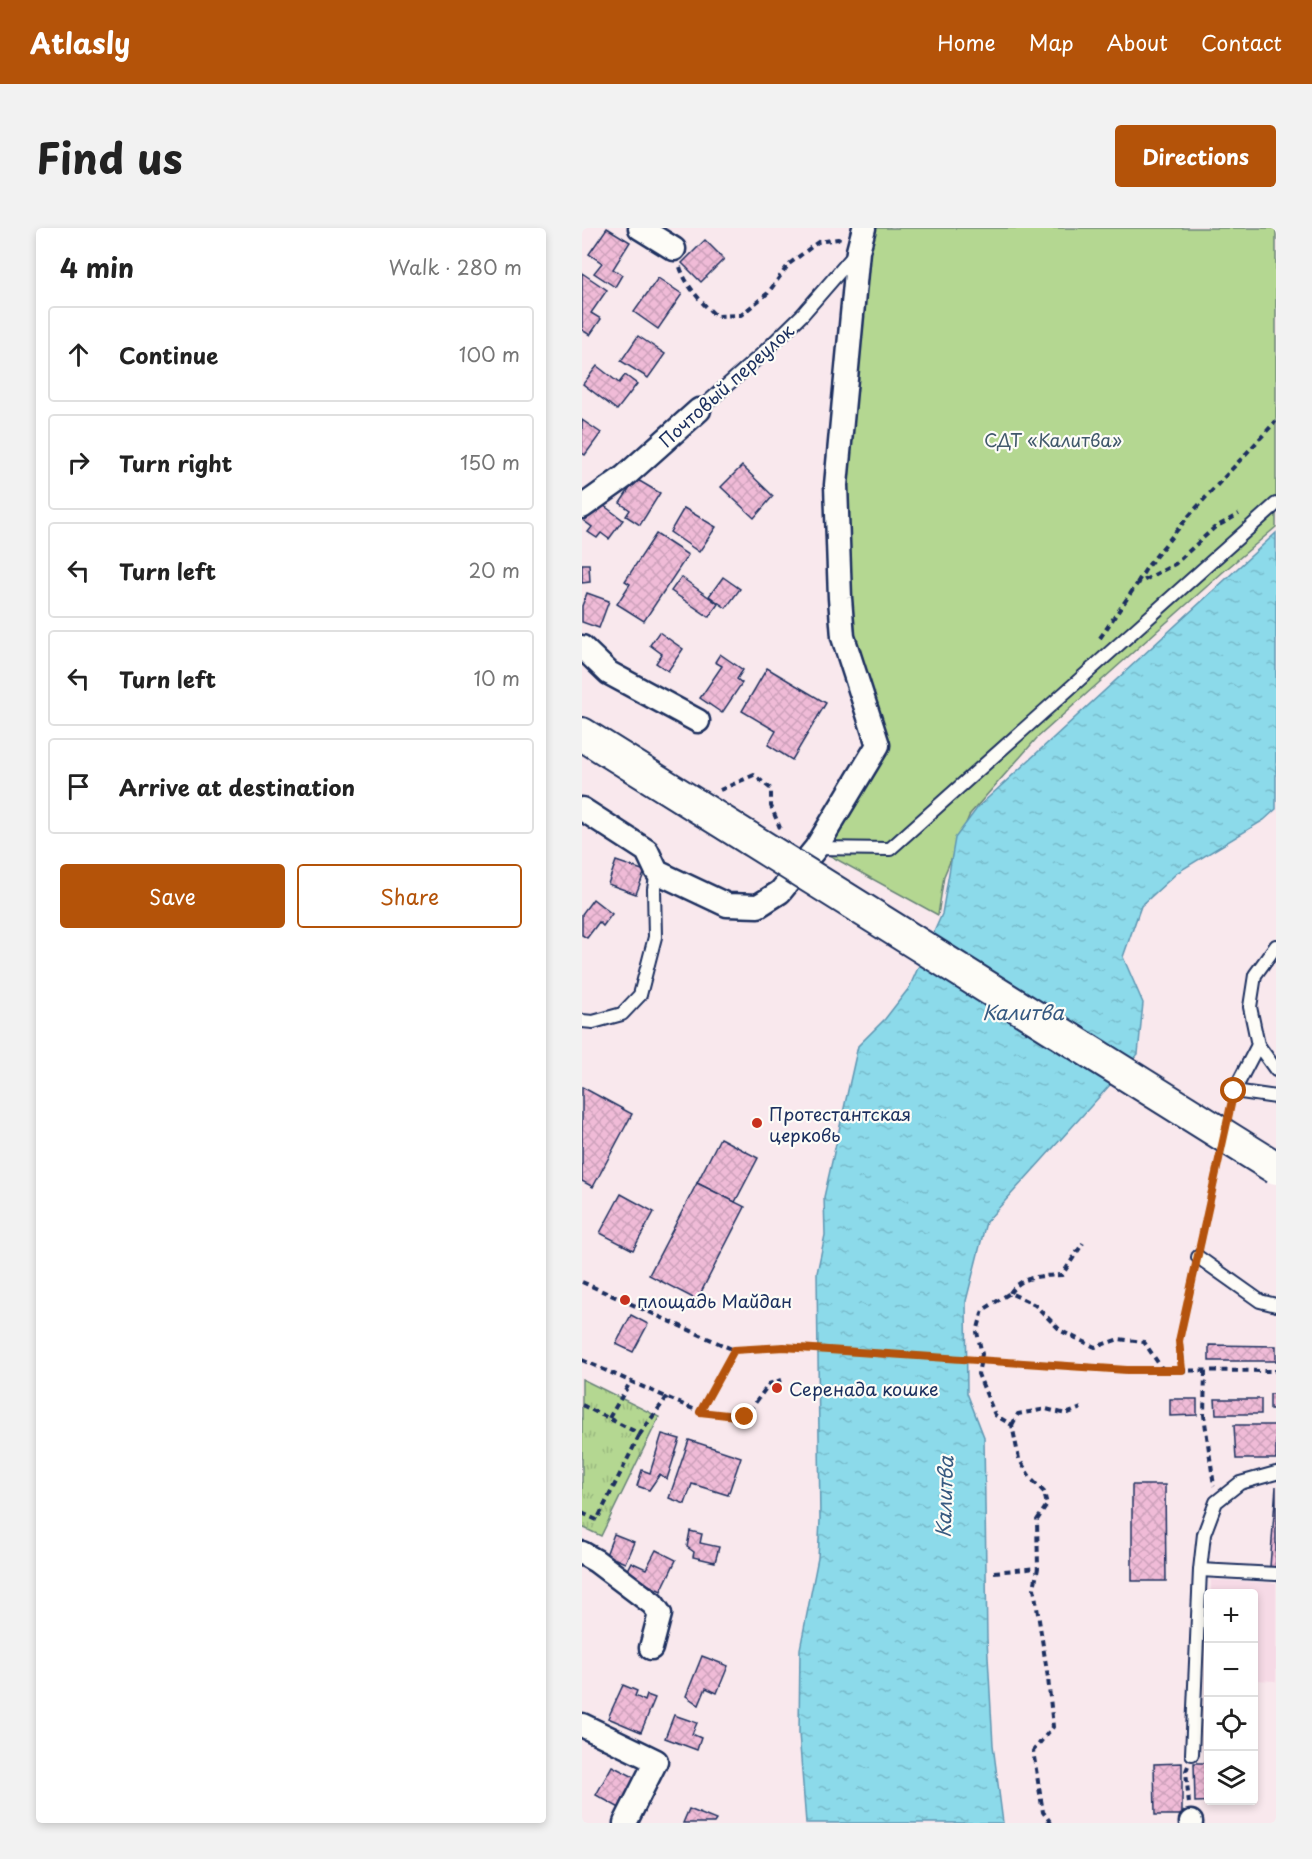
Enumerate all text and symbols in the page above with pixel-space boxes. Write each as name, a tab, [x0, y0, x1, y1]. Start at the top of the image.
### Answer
text: Atlasly	[30, 21, 130, 64]
text: Home	[937, 26, 996, 58]
text: Map	[1029, 26, 1074, 58]
text: About	[1107, 26, 1168, 58]
text: Contact	[1201, 26, 1282, 58]
text: Find us	[36, 125, 183, 188]
button: Directions	[1115, 125, 1276, 187]
text: 4 min	[60, 248, 134, 287]
text: Walk · 280 m	[389, 252, 522, 282]
street label: Почтовый переулок	[652, 317, 800, 453]
icon: ahead	[62, 338, 95, 371]
text: Continue	[119, 338, 218, 371]
text: 100 m	[459, 339, 520, 369]
park label: СДТ «Калитва»	[984, 426, 1122, 453]
icon: right	[62, 446, 95, 479]
text: Turn right	[119, 446, 232, 479]
text: 150 m	[460, 447, 520, 477]
icon: left	[62, 554, 95, 587]
text: Turn left	[119, 554, 216, 587]
text: 20 m	[468, 555, 520, 585]
icon: left	[62, 662, 95, 695]
text: Turn left	[119, 662, 216, 695]
text: 10 m	[473, 663, 520, 693]
icon: arrive	[62, 770, 95, 803]
text: Arrive at destination	[119, 770, 355, 803]
button: Save	[60, 864, 285, 928]
button: Share	[297, 864, 522, 928]
water label: Калитва	[982, 997, 1065, 1027]
route start	[1220, 1077, 1246, 1103]
place label: Протестантская церковь	[769, 1100, 911, 1148]
marker: Протестантская церковь	[750, 1116, 764, 1130]
place label: площадь Майдан	[637, 1287, 792, 1314]
marker: площадь Майдан	[618, 1293, 632, 1307]
place label: Серенада кошке	[789, 1375, 939, 1402]
marker: Серенада кошке	[770, 1381, 784, 1395]
route end	[731, 1403, 757, 1429]
water label: Калитва	[928, 1454, 960, 1538]
map controls	[1204, 1589, 1258, 1805]
button: +	[1204, 1589, 1258, 1643]
button: −	[1204, 1643, 1258, 1697]
button: locate	[1204, 1697, 1258, 1751]
button: layers	[1204, 1751, 1258, 1805]

